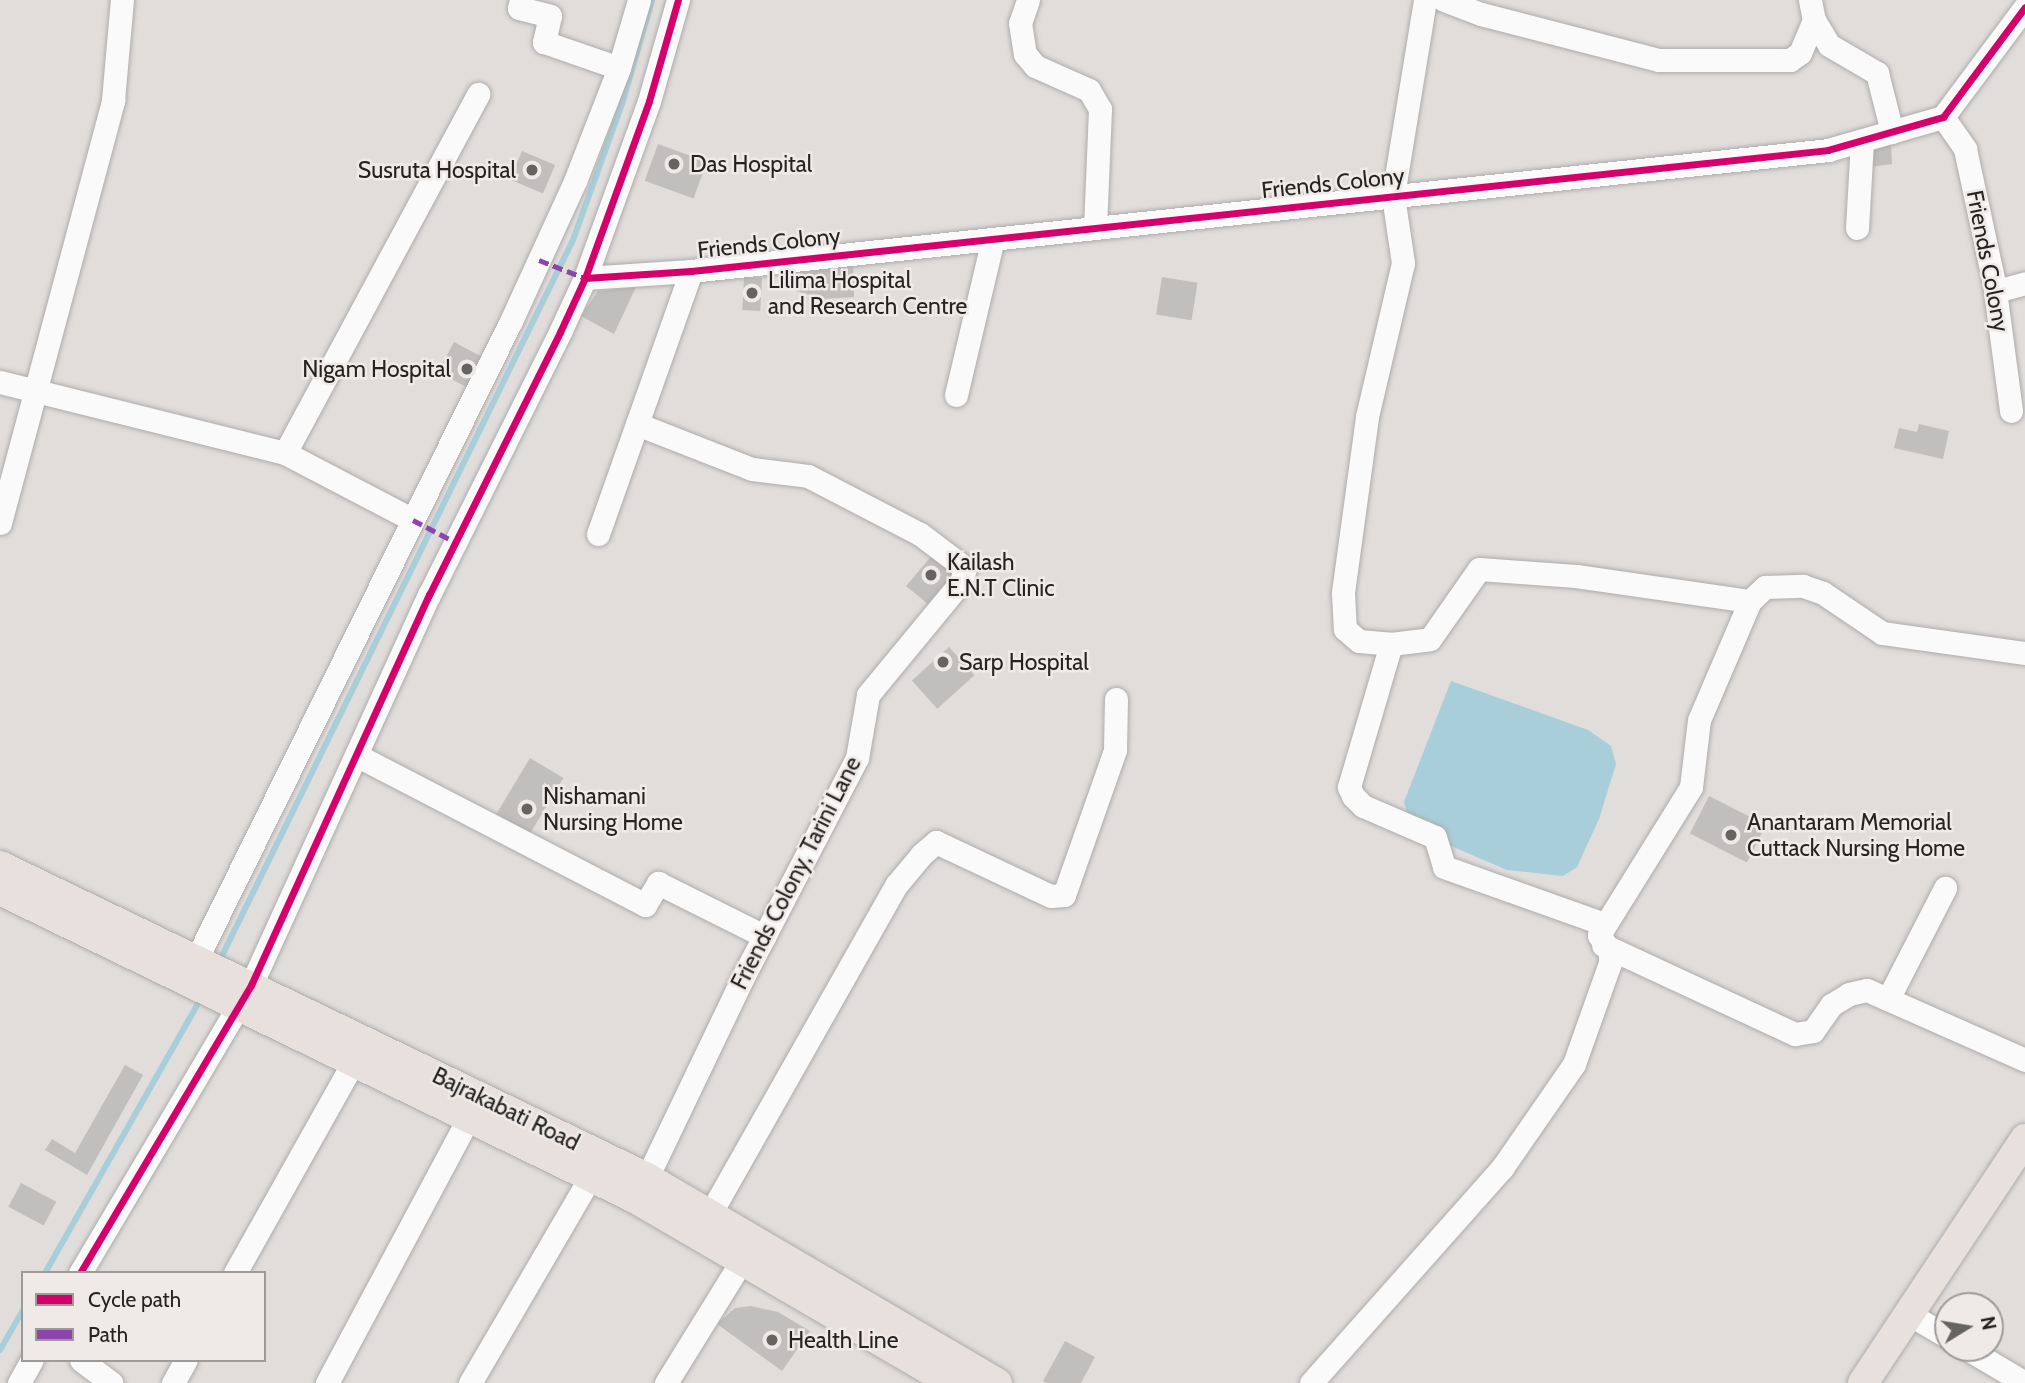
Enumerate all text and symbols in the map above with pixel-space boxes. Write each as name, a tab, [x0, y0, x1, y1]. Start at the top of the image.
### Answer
place label: Das Hospital	[690, 150, 812, 178]
marker: Das Hospital	[664, 154, 684, 174]
place label: Susruta Hospital	[358, 156, 516, 184]
marker: Susruta Hospital	[522, 160, 542, 180]
street label: Friends Colony	[1260, 162, 1406, 204]
street label: Friends Colony	[1961, 188, 2015, 334]
street label: Friends Colony	[696, 222, 842, 264]
place label: Lilima Hospital and Research Centre	[768, 266, 967, 320]
marker: Lilima Hospital and Research Centre	[742, 283, 762, 303]
place label: Nigam Hospital	[302, 355, 451, 383]
marker: Nigam Hospital	[457, 359, 477, 379]
place label: Kailash E.N.T Clinic	[947, 548, 1055, 602]
marker: Kailash E.N.T Clinic	[921, 565, 941, 585]
place label: Sarp Hospital	[959, 648, 1089, 676]
marker: Sarp Hospital	[933, 652, 953, 672]
street label: Friends Colony, Tarini Lane	[725, 752, 867, 994]
place label: Nishamani Nursing Home	[543, 782, 683, 836]
marker: Nishamani Nursing Home	[517, 799, 537, 819]
place label: Anantaram Memorial Cuttack Nursing Home	[1747, 808, 1965, 862]
marker: Anantaram Memorial Cuttack Nursing Home	[1721, 825, 1741, 845]
street label: Bajrakabati Road	[428, 1061, 584, 1157]
legend	[21, 1271, 266, 1362]
text: Cycle path	[88, 1287, 181, 1312]
north arrow	[1934, 1292, 2004, 1362]
text: N	[1976, 1314, 2001, 1332]
text: Path	[88, 1322, 128, 1347]
place label: Health Line	[788, 1326, 898, 1354]
marker: Health Line	[762, 1330, 782, 1350]

